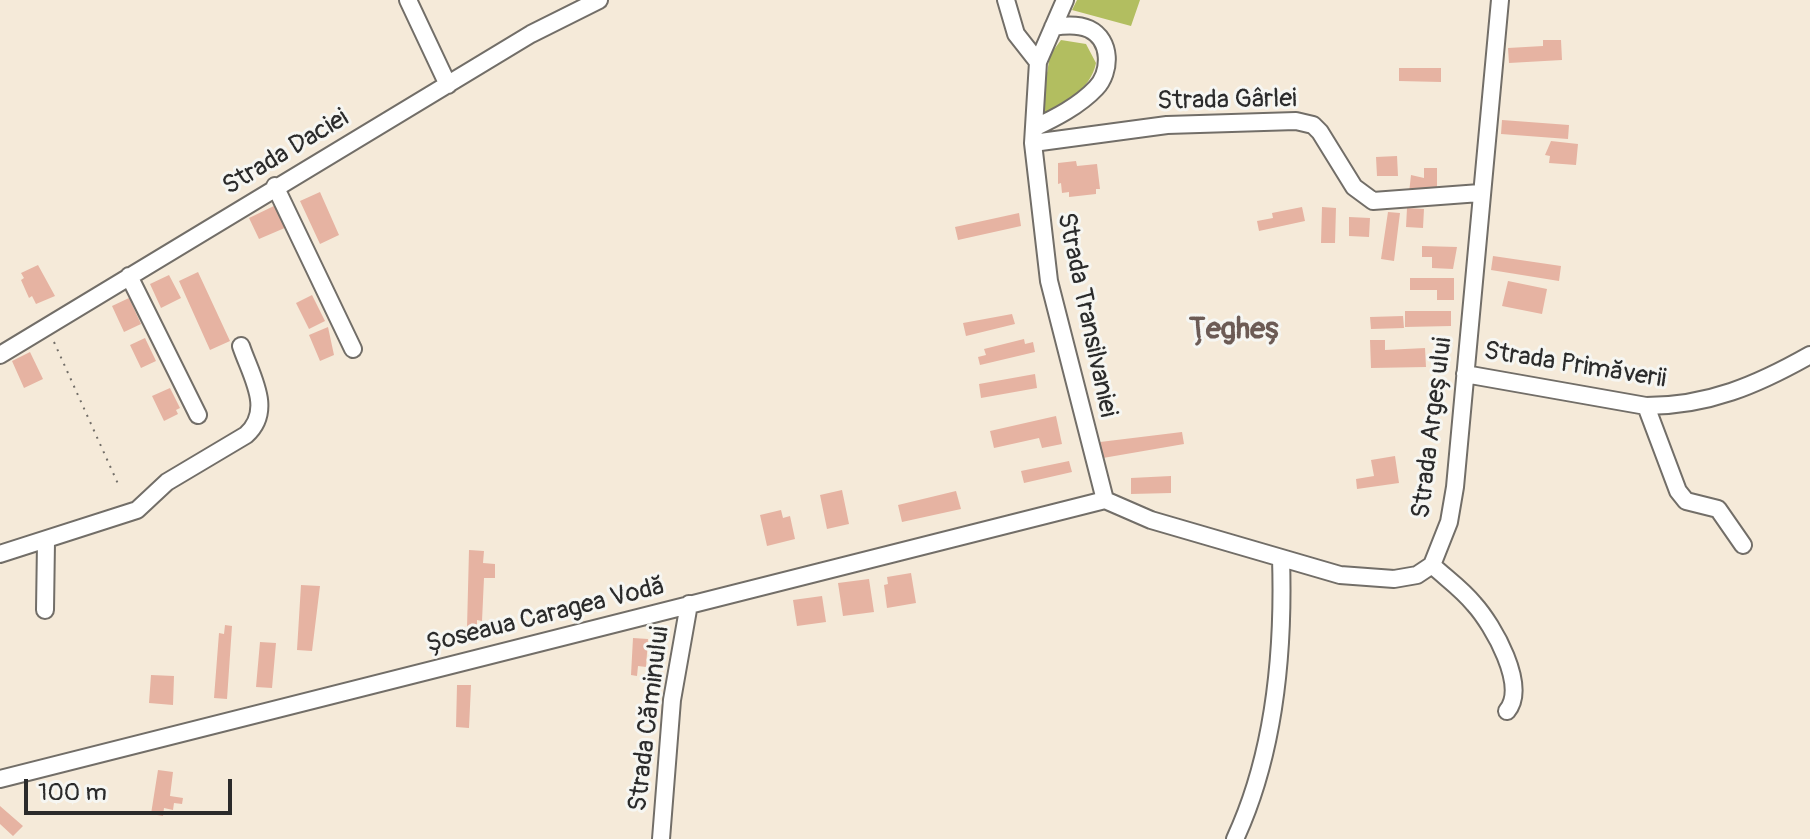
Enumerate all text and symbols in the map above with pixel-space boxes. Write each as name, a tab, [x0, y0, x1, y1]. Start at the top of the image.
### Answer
street label: Strada Gârlei	[1157, 84, 1297, 118]
street label: Strada Daciei	[217, 103, 355, 203]
street label: Strada Transilvaniei	[1049, 210, 1123, 420]
district label: Țegheș	[1189, 312, 1283, 348]
street label: Strada Argeșului	[1406, 336, 1460, 520]
street label: Strada Primăverii	[1482, 336, 1668, 396]
street label: Șoseaua Caragea Vodă	[423, 571, 669, 661]
street label: Strada Căminului	[623, 625, 677, 813]
scale bar	[28, 763, 236, 813]
text: 100 m	[38, 778, 107, 807]

